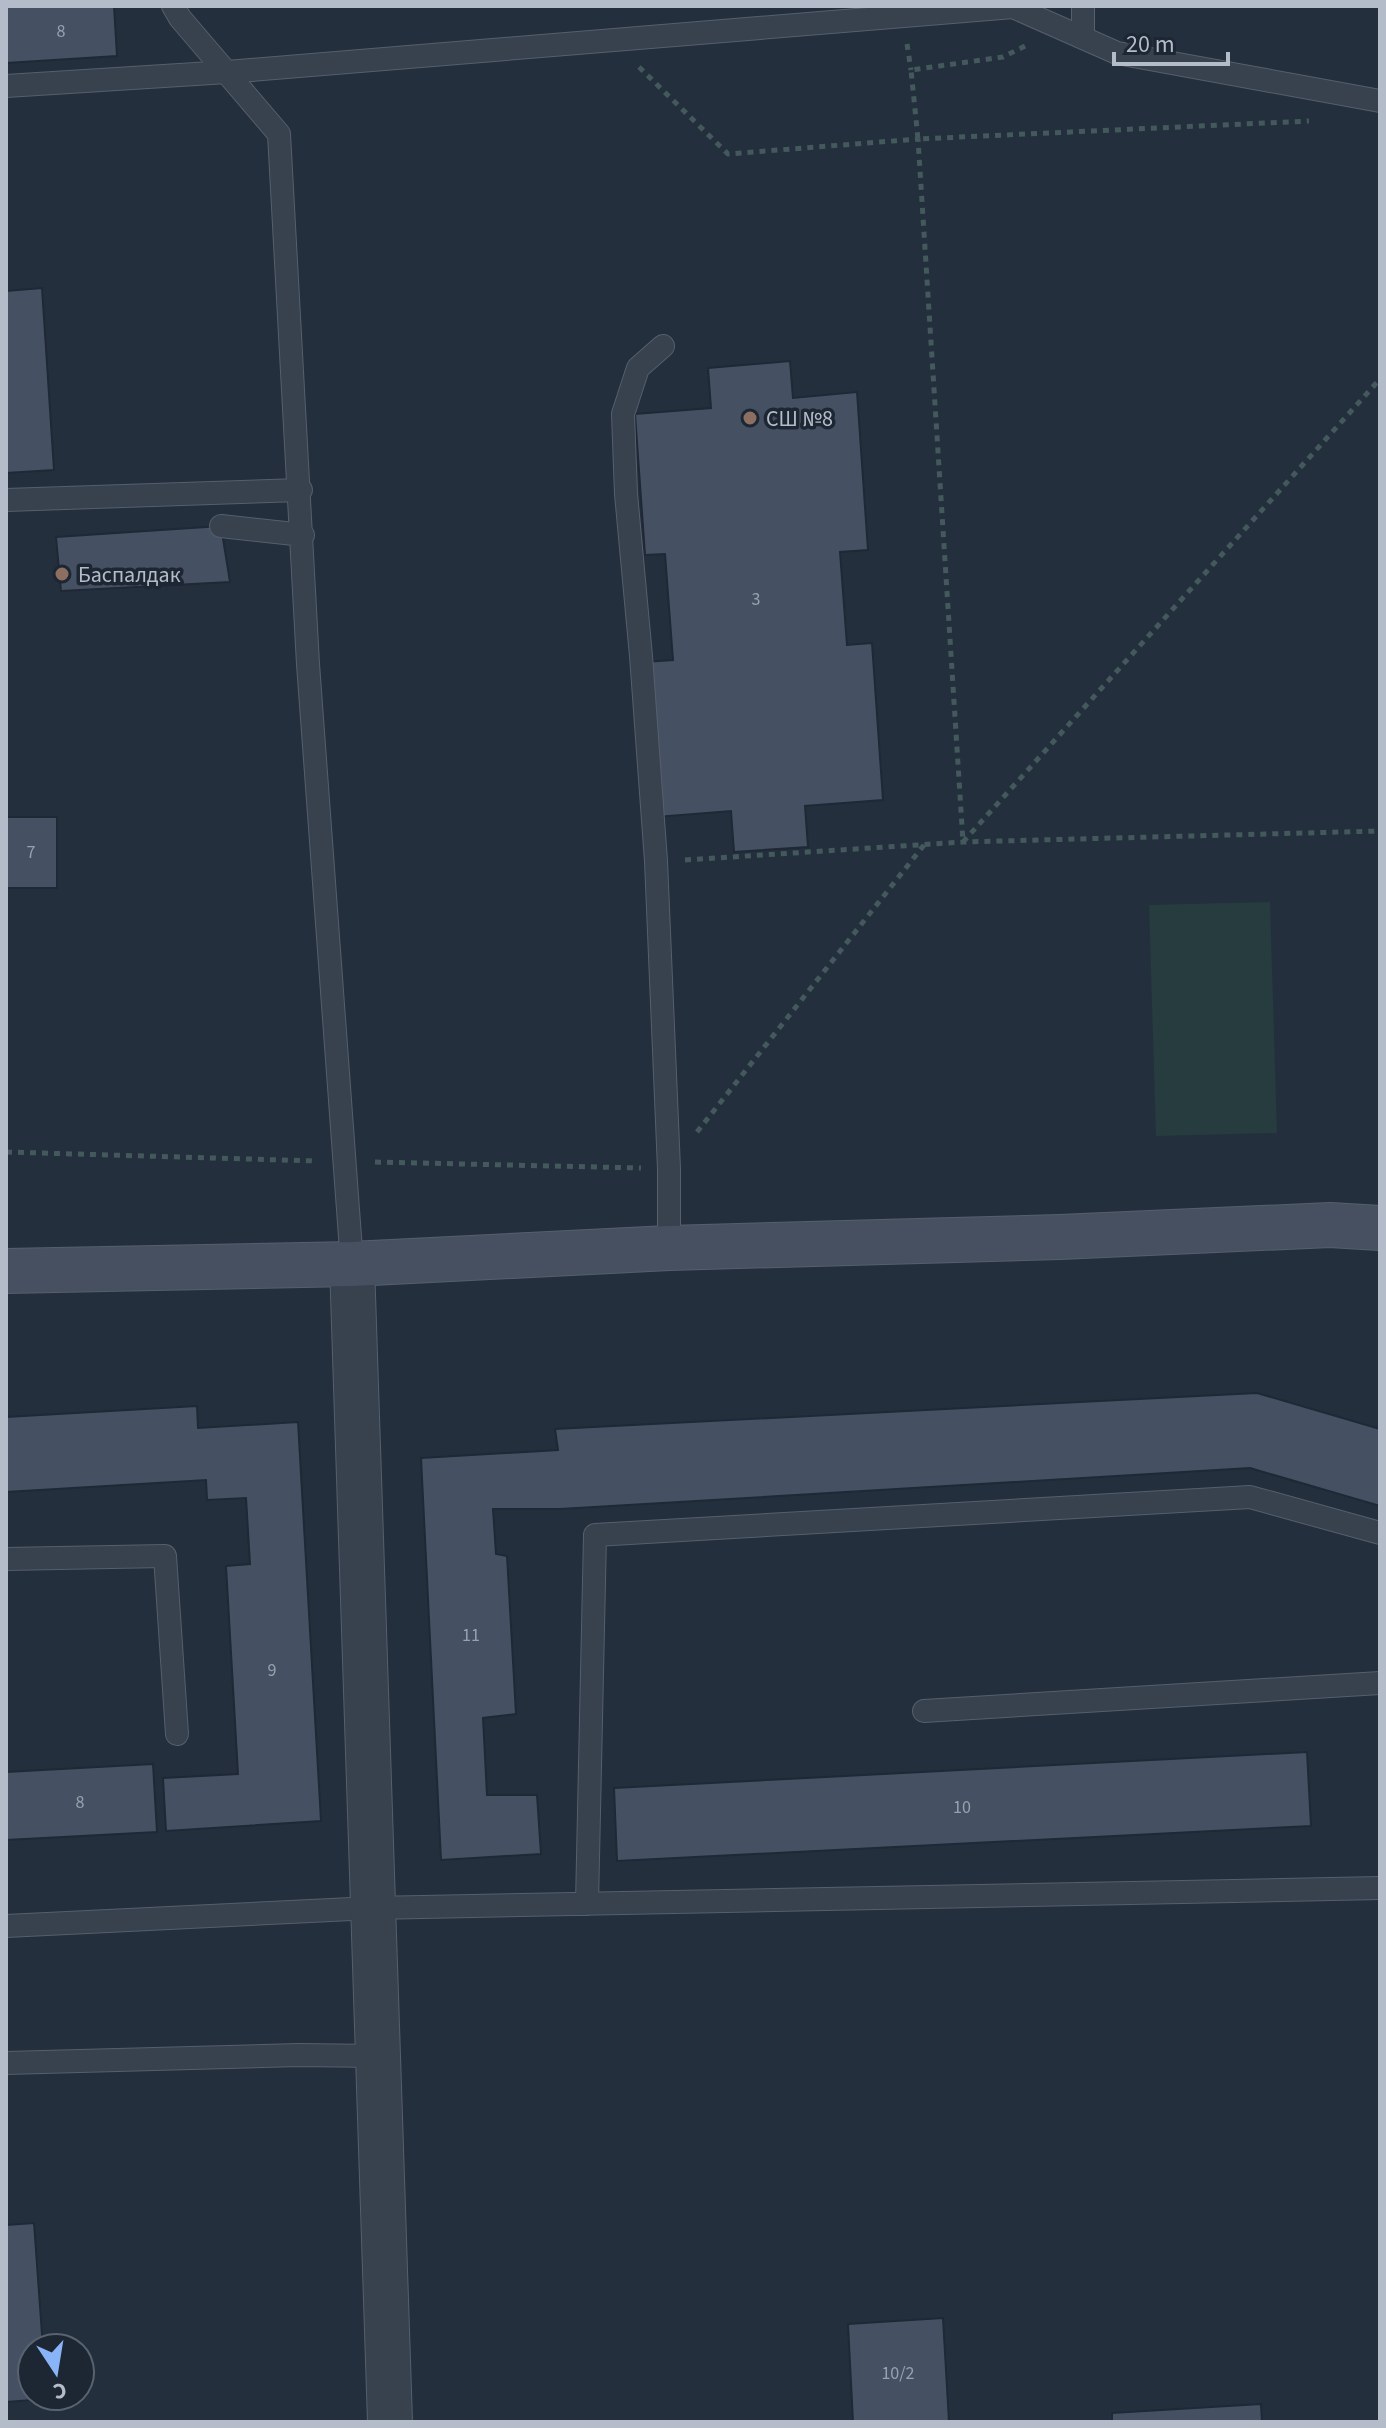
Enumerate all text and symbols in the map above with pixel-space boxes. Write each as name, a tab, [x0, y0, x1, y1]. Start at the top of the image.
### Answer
scale bar	[1114, 16, 1228, 66]
house number: 8	[57, 19, 66, 44]
text: 20 m	[1126, 27, 1175, 62]
place label: СШ №8	[766, 403, 833, 435]
marker: СШ №8	[741, 409, 759, 427]
place label: Баспалдак	[78, 559, 181, 591]
marker: Баспалдак	[53, 565, 71, 583]
house number: 3	[752, 587, 761, 612]
house number: 7	[27, 840, 36, 865]
house number: 11	[462, 1623, 480, 1648]
house number: 9	[268, 1658, 277, 1683]
house number: 8	[76, 1790, 85, 1815]
house number: 10	[953, 1795, 971, 1820]
north arrow	[16, 2332, 96, 2412]
house number: 10/2	[881, 2361, 915, 2386]
text: С	[50, 2374, 70, 2408]

